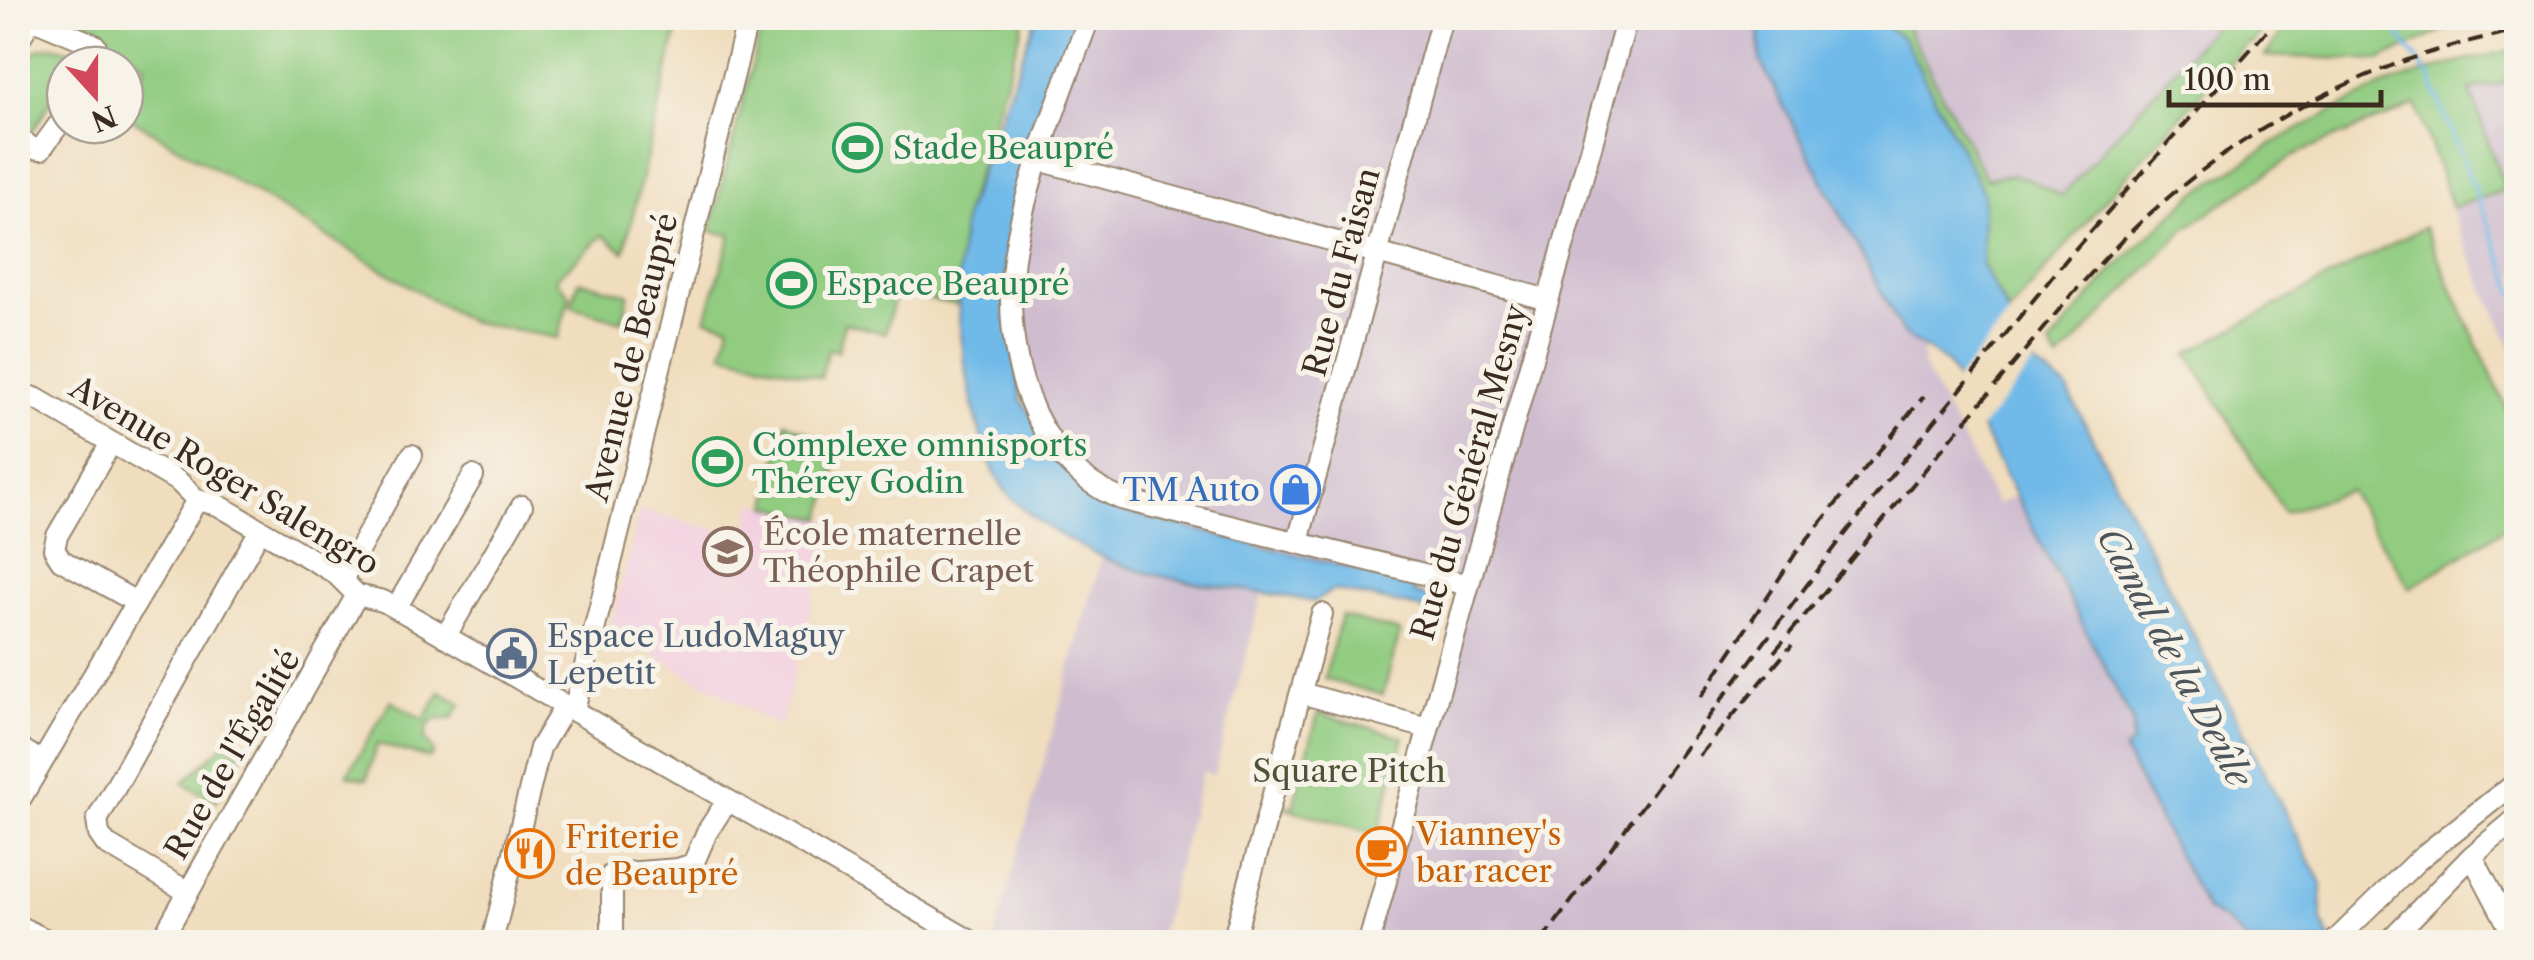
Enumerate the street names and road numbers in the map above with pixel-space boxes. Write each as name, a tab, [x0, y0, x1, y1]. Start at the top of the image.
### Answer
street label: Rue du Faisan	[1294, 163, 1388, 381]
street label: Avenue de Beaupré	[576, 209, 686, 506]
street label: Rue du Général Mesny	[1402, 298, 1536, 644]
street label: Avenue Roger Salengro	[62, 367, 387, 583]
street label: Rue de l'Égalité	[156, 642, 308, 866]

